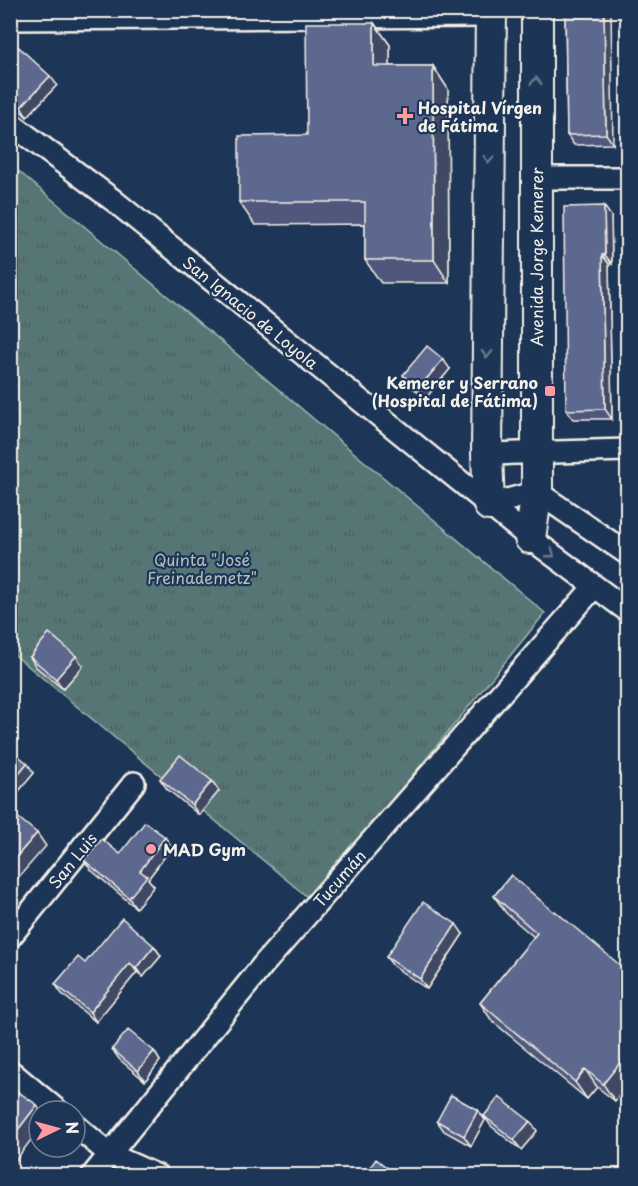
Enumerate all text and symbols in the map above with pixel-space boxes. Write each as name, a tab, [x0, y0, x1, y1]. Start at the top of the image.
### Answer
one-way arrow	[530, 77, 542, 86]
place label: Hospital Vírgen de Fátima	[418, 95, 542, 137]
marker: Hospital Vírgen de Fátima	[396, 107, 414, 125]
one-way arrow	[483, 154, 495, 163]
street label: Avenida Jorge Kemerer	[524, 167, 548, 346]
street label: San Ignacio de Loyola	[178, 250, 324, 374]
one-way arrow	[481, 349, 494, 358]
place label: Kemerer y Serrano (Hospital de Fátima)	[372, 370, 538, 412]
marker: Kemerer y Serrano (Hospital de Fátima)	[543, 384, 557, 398]
park label: Quinta "José Freinademetz"	[147, 547, 257, 589]
one-way arrow	[544, 547, 555, 558]
street label: San Luis	[42, 827, 102, 893]
place label: MAD Gym	[163, 837, 246, 861]
marker: MAD Gym	[144, 842, 158, 856]
street label: Tucumán	[307, 844, 371, 912]
north arrow	[27, 1099, 87, 1159]
text: N	[60, 1120, 85, 1135]

